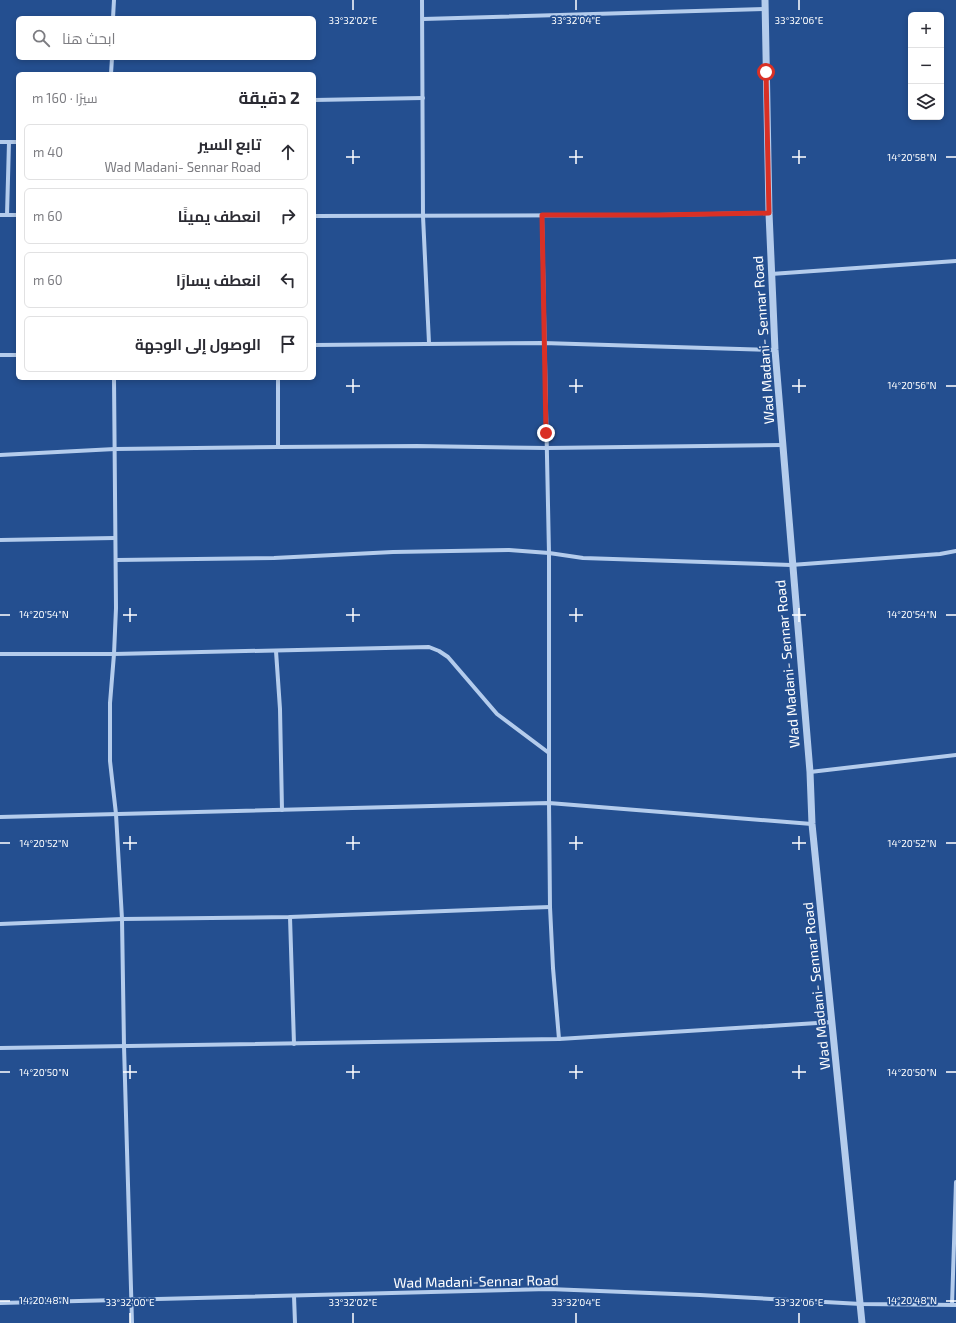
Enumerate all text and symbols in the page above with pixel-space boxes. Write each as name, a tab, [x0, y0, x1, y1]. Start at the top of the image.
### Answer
map controls	[908, 12, 944, 120]
button: +	[908, 12, 944, 48]
text: 33°32'02"E	[329, 14, 378, 26]
text: 33°32'04"E	[551, 14, 601, 26]
text: 33°32'06"E	[775, 14, 824, 26]
search box	[16, 16, 316, 60]
icon: search	[30, 27, 52, 49]
text: ابحث هنا	[62, 29, 115, 47]
button: −	[908, 48, 944, 84]
route start	[757, 63, 775, 81]
button: layers	[908, 84, 944, 120]
text: 2 دقيقة	[238, 87, 300, 107]
text: سيرًا · 160 m	[32, 90, 98, 106]
text: تابع السير	[198, 135, 261, 153]
icon: ahead	[277, 141, 299, 163]
text: 40 m	[33, 144, 63, 160]
text: 14°20'58"N	[887, 151, 937, 163]
text: Wad Madani- Sennar Road	[104, 159, 261, 175]
icon: right	[277, 205, 299, 227]
text: انعطف يمينًا	[178, 207, 261, 225]
text: 60 m	[33, 208, 63, 224]
street label: Wad Madani- Sennar Road	[749, 255, 777, 425]
icon: left	[277, 269, 299, 291]
text: انعطف يسارًا	[176, 271, 261, 289]
text: 60 m	[33, 272, 63, 288]
icon: arrive	[277, 333, 299, 355]
text: الوصول إلى الوجهة	[135, 335, 261, 353]
text: 14°20'56"N	[887, 379, 937, 391]
route end	[537, 424, 555, 442]
street label: Wad Madani- Sennar Road	[771, 579, 803, 749]
text: 14°20'54"N	[19, 608, 69, 620]
text: 14°20'54"N	[887, 608, 937, 620]
text: 14°20'52"N	[19, 837, 69, 849]
text: 14°20'52"N	[887, 837, 937, 849]
street label: Wad Madani- Sennar Road	[799, 901, 833, 1071]
text: 14°20'50"N	[19, 1066, 69, 1078]
text: 14°20'50"N	[887, 1066, 937, 1078]
street label: Wad Madani-Sennar Road	[393, 1271, 559, 1291]
text: 14°20'48"N	[19, 1294, 69, 1306]
text: 14°20'48"N	[887, 1294, 937, 1306]
text: 33°32'00"E	[105, 1296, 155, 1308]
text: 33°32'02"E	[329, 1296, 378, 1308]
text: 33°32'04"E	[551, 1296, 601, 1308]
text: 33°32'06"E	[775, 1296, 824, 1308]

